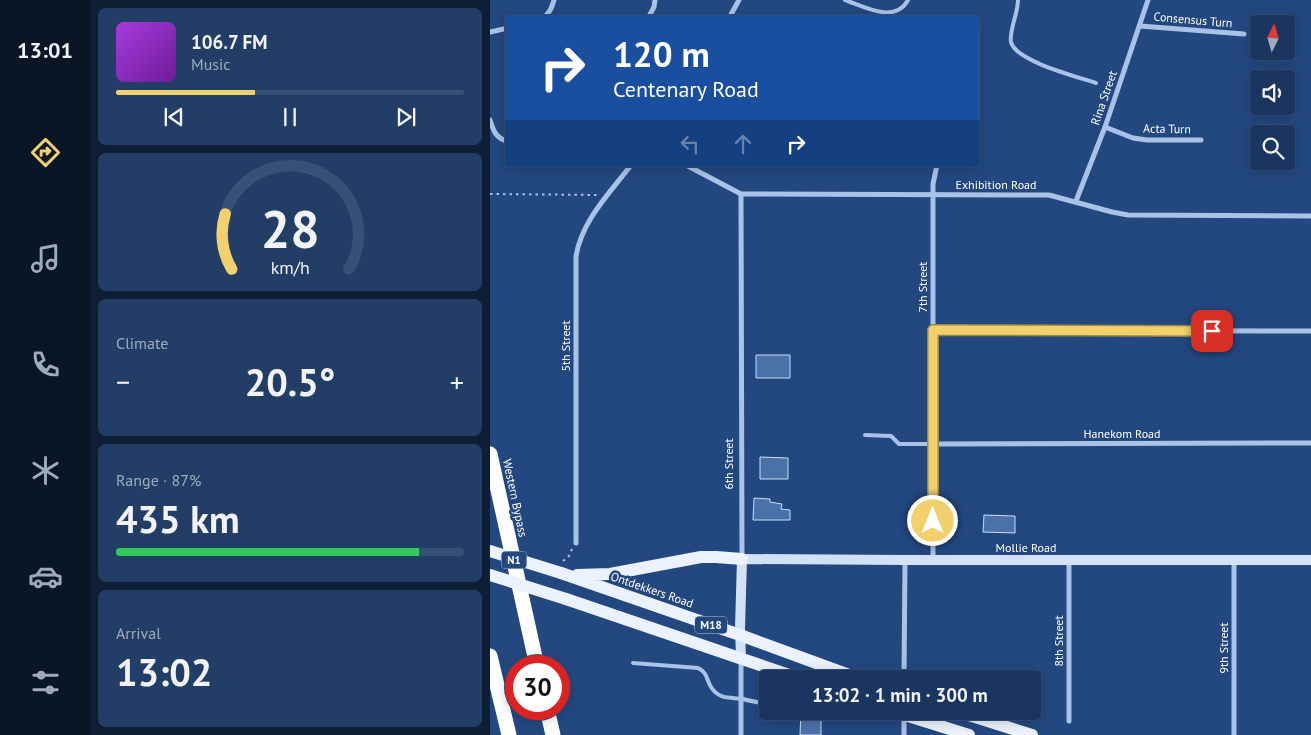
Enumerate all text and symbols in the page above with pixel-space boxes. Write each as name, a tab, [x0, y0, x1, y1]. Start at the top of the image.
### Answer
street label: Consensus Turn	[1153, 9, 1233, 30]
north arrow	[1250, 15, 1295, 60]
map controls	[1250, 15, 1295, 170]
text: 106.7 FM	[191, 30, 267, 54]
text: 120 m	[613, 31, 710, 77]
icon: right	[530, 35, 595, 100]
text: 13:01	[17, 36, 73, 64]
text: Music	[191, 54, 231, 74]
street label: Rina Street	[1087, 69, 1120, 127]
button: sound	[1250, 70, 1295, 115]
text: Centenary Road	[613, 75, 759, 103]
icon: previous	[160, 103, 188, 131]
icon: pause	[276, 103, 304, 131]
icon: next	[392, 103, 420, 131]
street label: Acta Turn	[1143, 121, 1191, 136]
button: search	[1250, 125, 1295, 170]
icon: left	[676, 130, 704, 158]
icon: ahead	[729, 130, 757, 158]
icon: right	[782, 130, 810, 158]
icon: directions	[28, 135, 63, 170]
street label: Exhibition Road	[956, 177, 1036, 192]
text: 28	[261, 195, 319, 262]
icon: music	[28, 241, 63, 276]
text: km/h	[270, 256, 310, 279]
street label: 7th Street	[915, 262, 930, 312]
pin	[1191, 310, 1233, 352]
icon: arrive	[1198, 317, 1226, 345]
street label: 5th Street	[558, 320, 573, 372]
text: Climate	[116, 333, 168, 353]
icon: phone	[28, 347, 63, 382]
text: 20.5°	[245, 357, 335, 406]
text: −	[116, 363, 130, 400]
text: +	[450, 363, 464, 400]
street label: Hanekom Road	[1083, 426, 1161, 441]
street label: 6th Street	[721, 438, 736, 490]
icon: climate	[28, 453, 63, 488]
street label: Western Bypass	[500, 457, 531, 538]
text: Range · 87%	[116, 470, 201, 490]
text: 435 km	[116, 494, 240, 543]
position arrow	[906, 494, 958, 546]
street label: Mollie Road	[996, 540, 1056, 555]
road number: N1	[502, 552, 526, 568]
icon: car	[28, 559, 63, 594]
street label: Ontdekkers Road	[609, 568, 696, 611]
street label: 8th Street	[1051, 615, 1066, 667]
road number: M18	[695, 616, 727, 634]
street label: 9th Street	[1216, 622, 1231, 674]
text: Arrival	[116, 623, 161, 643]
text: 13:02	[116, 647, 212, 696]
speed limit sign: 30	[505, 655, 570, 720]
icon: filters	[28, 665, 63, 700]
text: 13:02 · 1 min · 300 m	[812, 683, 988, 707]

